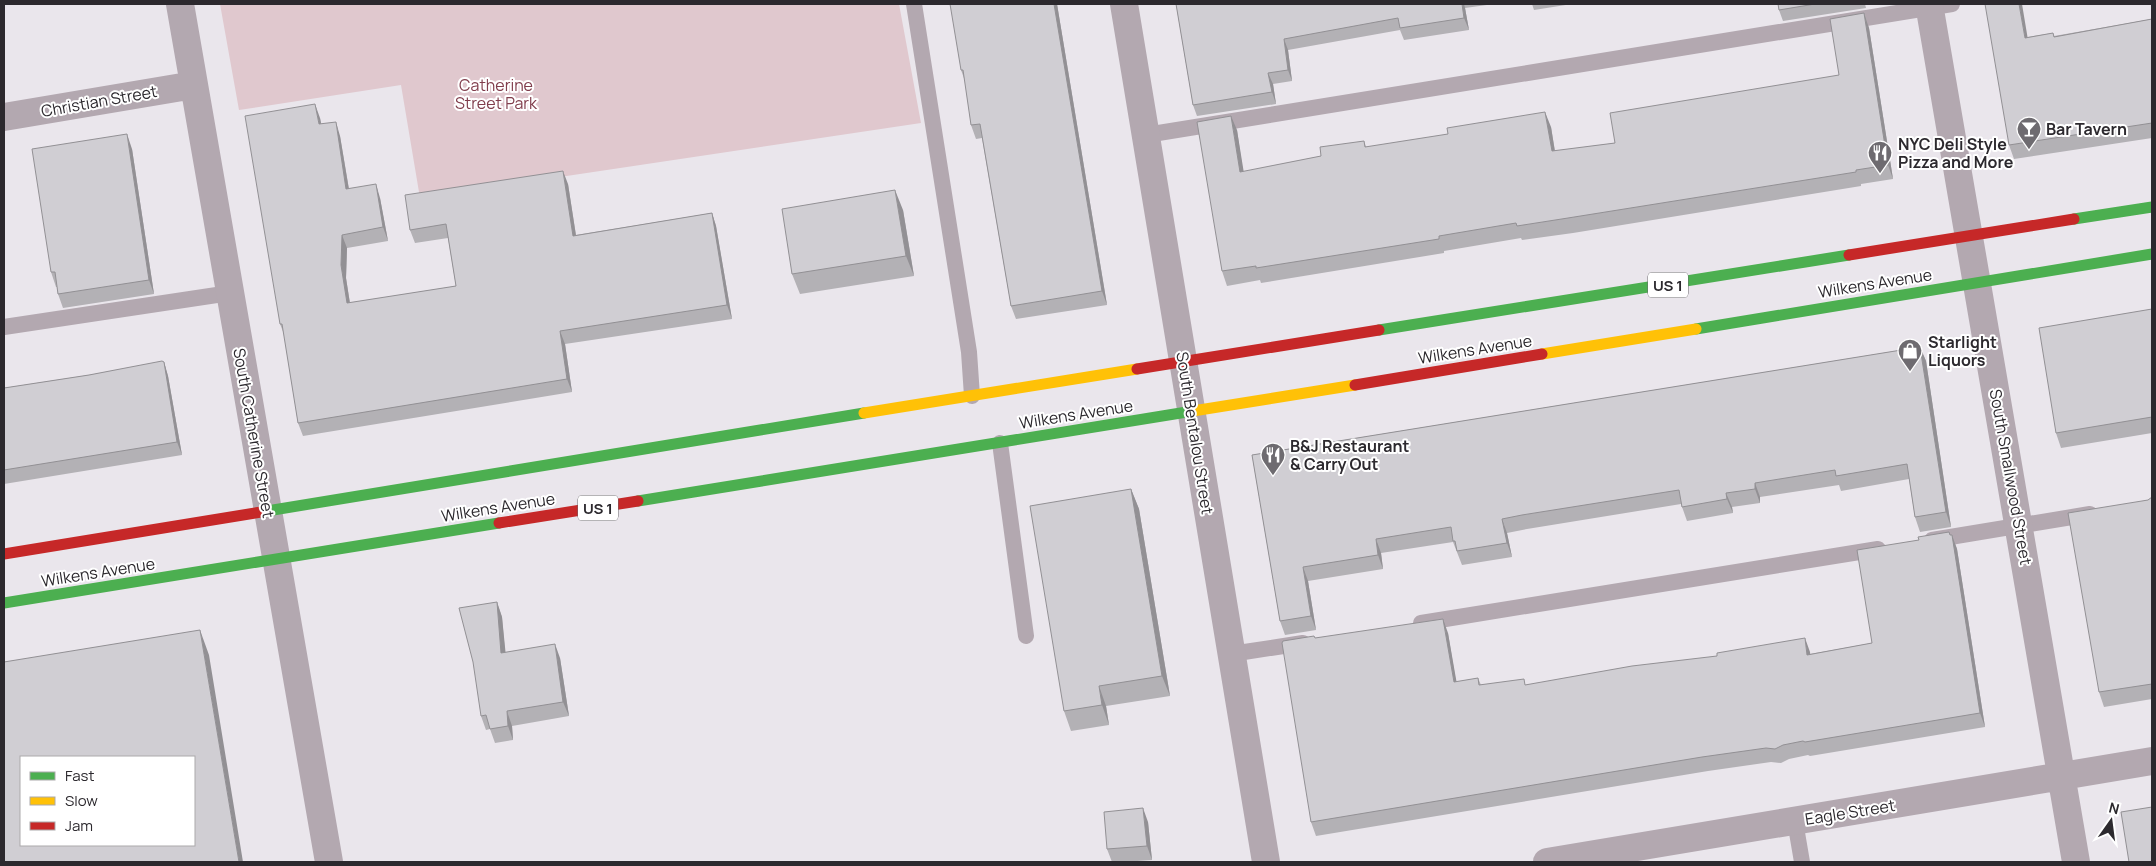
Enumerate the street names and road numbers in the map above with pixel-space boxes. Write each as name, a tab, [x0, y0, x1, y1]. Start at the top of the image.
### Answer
street label: Christian Street	[39, 80, 159, 122]
street label: Wilkens Avenue	[1817, 263, 1933, 303]
road number: US 1	[1648, 272, 1688, 298]
street label: Wilkens Avenue	[1417, 329, 1533, 369]
street label: South Catherine Street	[228, 346, 280, 520]
street label: South Bentalou Street	[1171, 350, 1219, 516]
street label: South Smallwood Street	[1985, 387, 2037, 567]
street label: Wilkens Avenue	[1018, 394, 1134, 434]
street label: Wilkens Avenue	[440, 487, 556, 527]
road number: US 1	[578, 496, 618, 520]
street label: Wilkens Avenue	[40, 552, 156, 592]
street label: Eagle Street	[1803, 794, 1897, 830]

